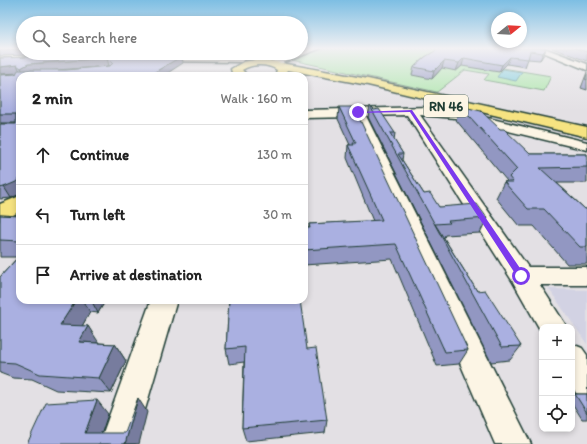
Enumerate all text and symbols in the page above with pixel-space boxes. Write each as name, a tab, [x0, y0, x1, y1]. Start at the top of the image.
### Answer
north arrow	[491, 12, 527, 48]
search box	[16, 16, 308, 60]
icon: search	[30, 27, 52, 49]
text: Search here	[62, 29, 137, 47]
text: 2 min	[32, 88, 72, 108]
text: Walk · 160 m	[221, 91, 292, 106]
road number: RN 46	[424, 95, 468, 117]
route end	[349, 103, 367, 121]
icon: ahead	[32, 144, 54, 166]
text: Continue	[70, 146, 129, 164]
text: 130 m	[257, 147, 292, 162]
icon: left	[32, 204, 54, 226]
text: Turn left	[70, 206, 125, 224]
text: 30 m	[263, 207, 292, 222]
icon: arrive	[32, 264, 54, 286]
text: Arrive at destination	[70, 266, 202, 284]
route start	[512, 267, 530, 285]
map controls	[539, 324, 575, 432]
button: +	[539, 324, 575, 360]
button: −	[539, 360, 575, 396]
button: locate	[539, 396, 575, 432]

